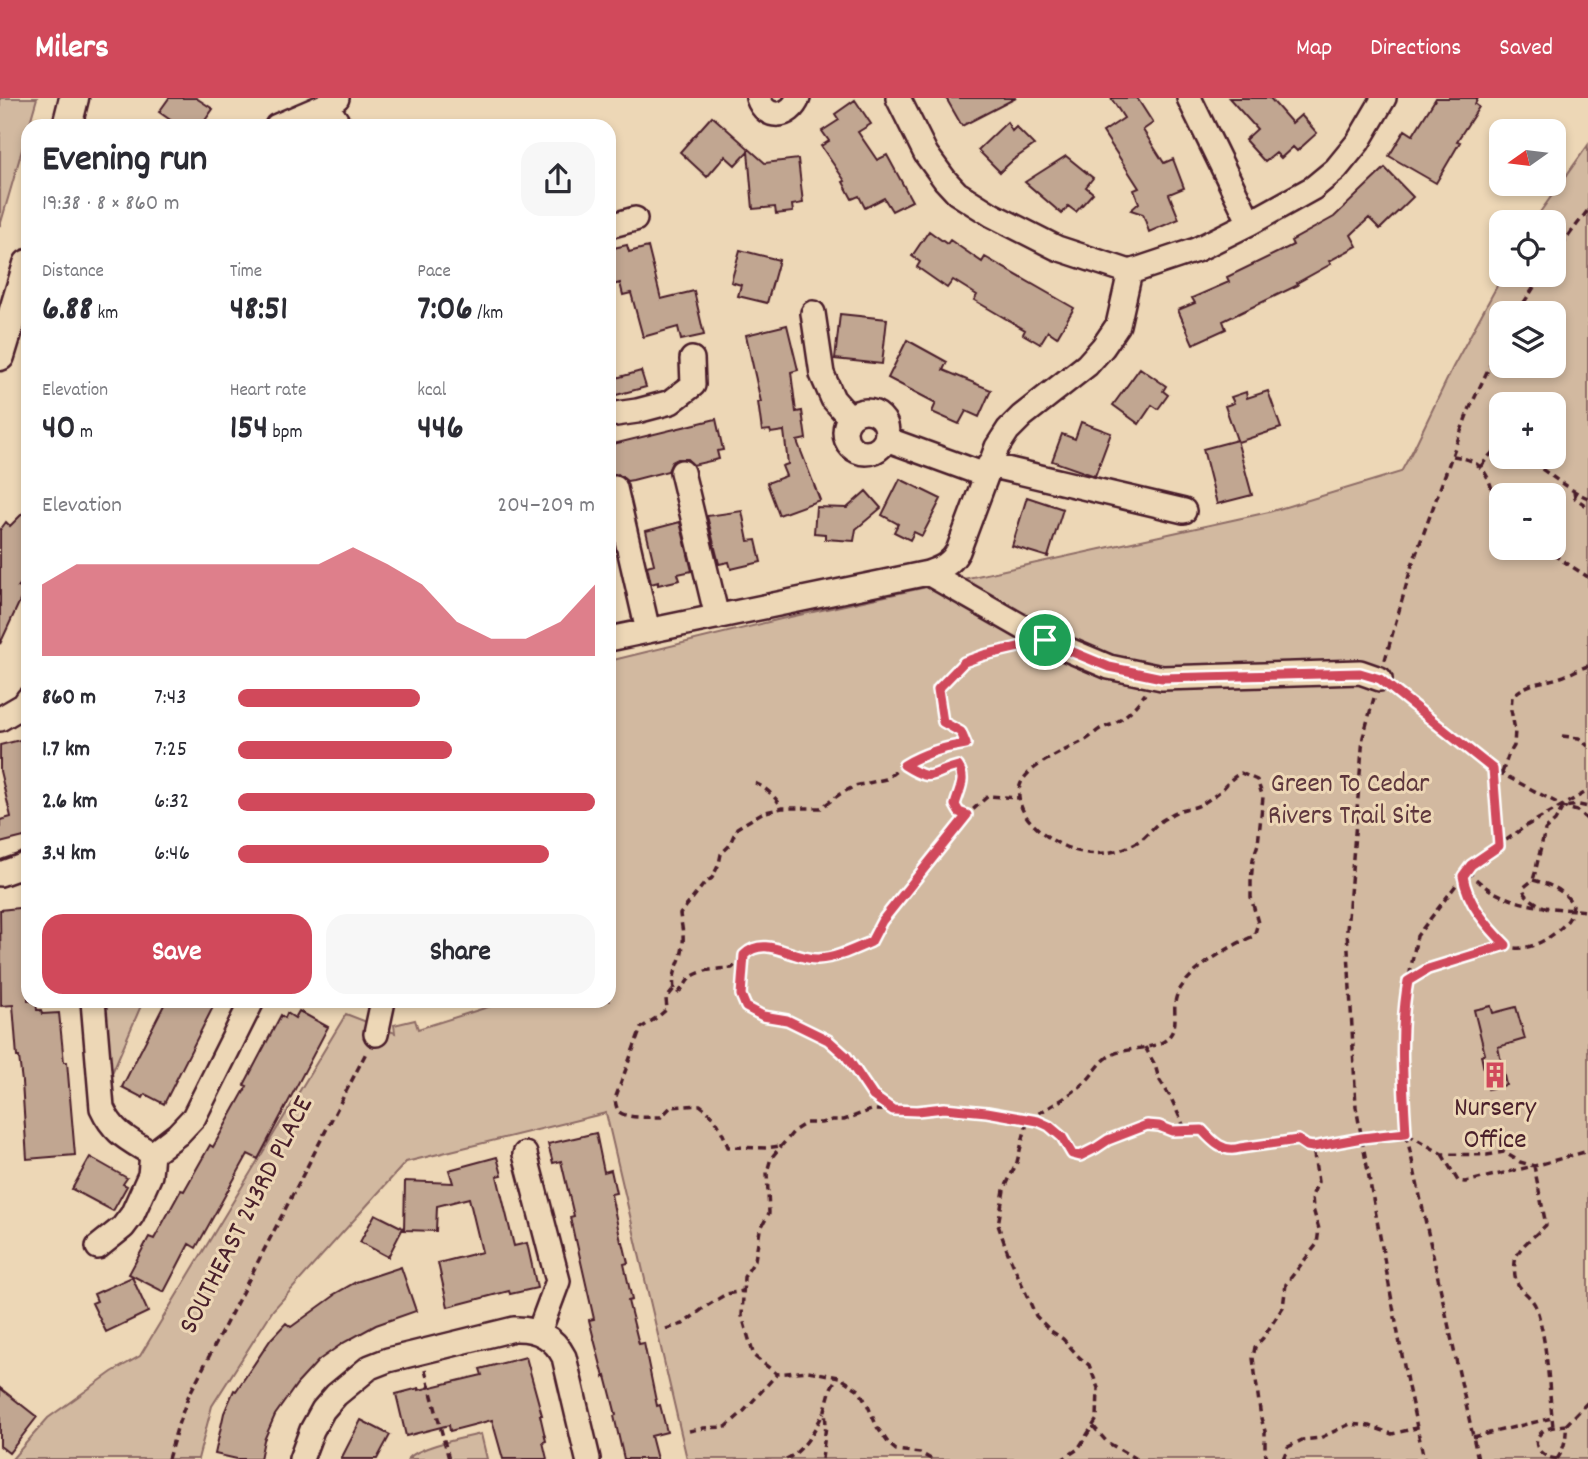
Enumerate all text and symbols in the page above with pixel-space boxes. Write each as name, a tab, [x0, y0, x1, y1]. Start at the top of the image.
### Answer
text: Milers	[35, 26, 109, 73]
text: Map	[1296, 32, 1332, 66]
text: Directions	[1370, 32, 1461, 66]
text: Saved	[1499, 32, 1553, 66]
north arrow	[1489, 119, 1566, 196]
map controls	[1489, 119, 1566, 560]
text: Evening run	[42, 134, 207, 189]
button: share	[521, 142, 595, 216]
text: 19:38 · 8 × 860 m	[42, 188, 179, 221]
button: locate	[1489, 210, 1566, 287]
text: Distance	[42, 259, 104, 286]
text: Time	[230, 259, 262, 286]
text: Pace	[417, 259, 451, 286]
text: 6.88	[42, 286, 93, 336]
text: 48:51	[230, 286, 288, 336]
text: 7:06	[417, 286, 473, 336]
text: km	[93, 301, 118, 328]
text: /km	[473, 301, 503, 328]
button: layers	[1489, 301, 1566, 378]
text: Elevation	[42, 378, 108, 405]
text: Heart rate	[230, 378, 306, 405]
text: kcal	[417, 378, 446, 405]
button: +	[1489, 392, 1566, 469]
text: 40	[42, 405, 76, 455]
text: 154	[230, 405, 268, 455]
text: 446	[417, 405, 464, 455]
text: m	[76, 420, 93, 447]
text: bpm	[268, 420, 302, 447]
button: −	[1489, 483, 1566, 560]
text: Elevation	[42, 490, 122, 523]
text: 204–209 m	[497, 490, 595, 523]
pin	[1015, 610, 1075, 670]
icon: arrive	[1026, 621, 1064, 659]
text: 860 m	[42, 682, 96, 715]
text: 7:43	[154, 682, 186, 715]
text: 1.7 km	[42, 734, 90, 767]
text: 7:25	[154, 734, 187, 767]
park label: Green To Cedar Rivers Trail Site	[1268, 766, 1432, 838]
text: 2.6 km	[42, 786, 98, 819]
text: 6:32	[154, 786, 189, 819]
text: 3.4 km	[42, 838, 96, 871]
text: 6:46	[154, 838, 190, 871]
button: Save	[42, 914, 312, 994]
button: Share	[326, 914, 595, 994]
building icon: Nursery Office	[1480, 1060, 1510, 1090]
street label: SOUTHEAST 243RD PLACE	[171, 1090, 325, 1342]
place label: Nursery Office	[1454, 1090, 1537, 1162]

